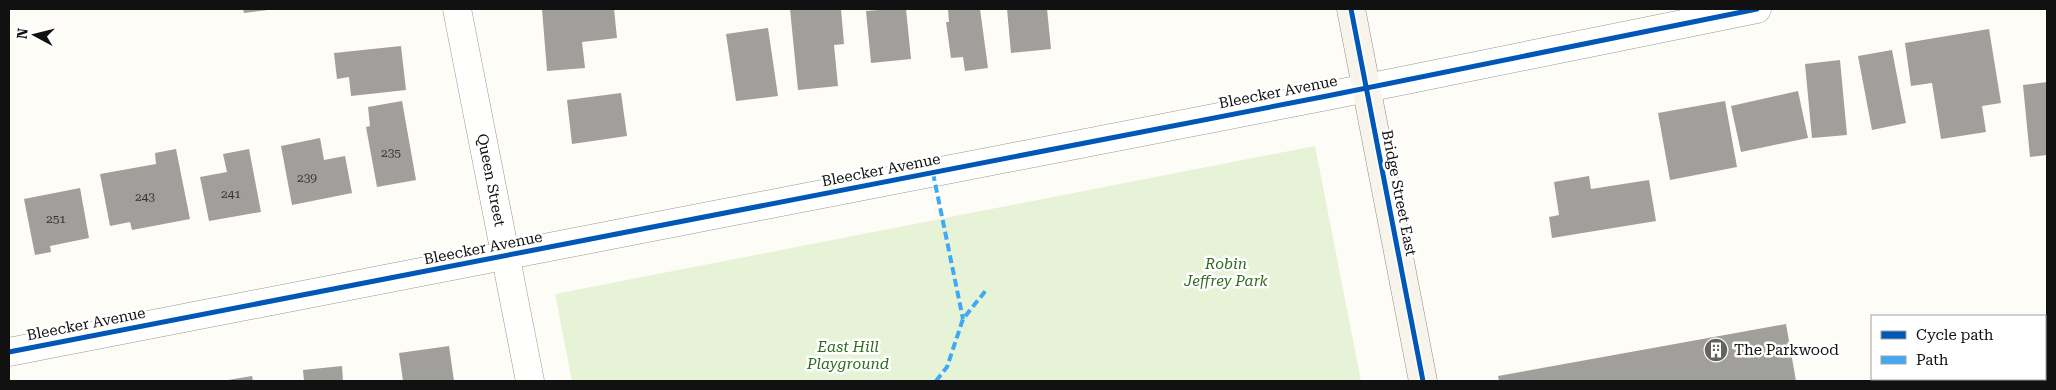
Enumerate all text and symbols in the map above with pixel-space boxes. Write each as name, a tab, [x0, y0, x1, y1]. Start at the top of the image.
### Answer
north arrow	[10, 10, 60, 60]
text: N	[13, 27, 31, 40]
street label: Bleecker Avenue	[1217, 72, 1339, 112]
street label: Bridge Street East	[1378, 128, 1420, 258]
street label: Queen Street	[473, 132, 509, 228]
house number: 235	[381, 146, 401, 160]
street label: Bleecker Avenue	[820, 150, 942, 190]
house number: 239	[297, 171, 317, 185]
house number: 241	[221, 187, 241, 201]
house number: 243	[135, 190, 155, 204]
house number: 251	[46, 212, 66, 226]
street label: Bleecker Avenue	[422, 228, 544, 268]
park label: Robin Jeffrey Park	[1183, 255, 1269, 290]
street label: Bleecker Avenue	[25, 304, 147, 344]
legend	[1871, 315, 2046, 380]
text: Cycle path	[1916, 326, 1994, 344]
building icon: The Parkwood	[1703, 337, 1729, 363]
park label: East Hill Playground	[806, 338, 889, 373]
place label: The Parkwood	[1734, 341, 1839, 359]
text: Path	[1916, 351, 1949, 369]

